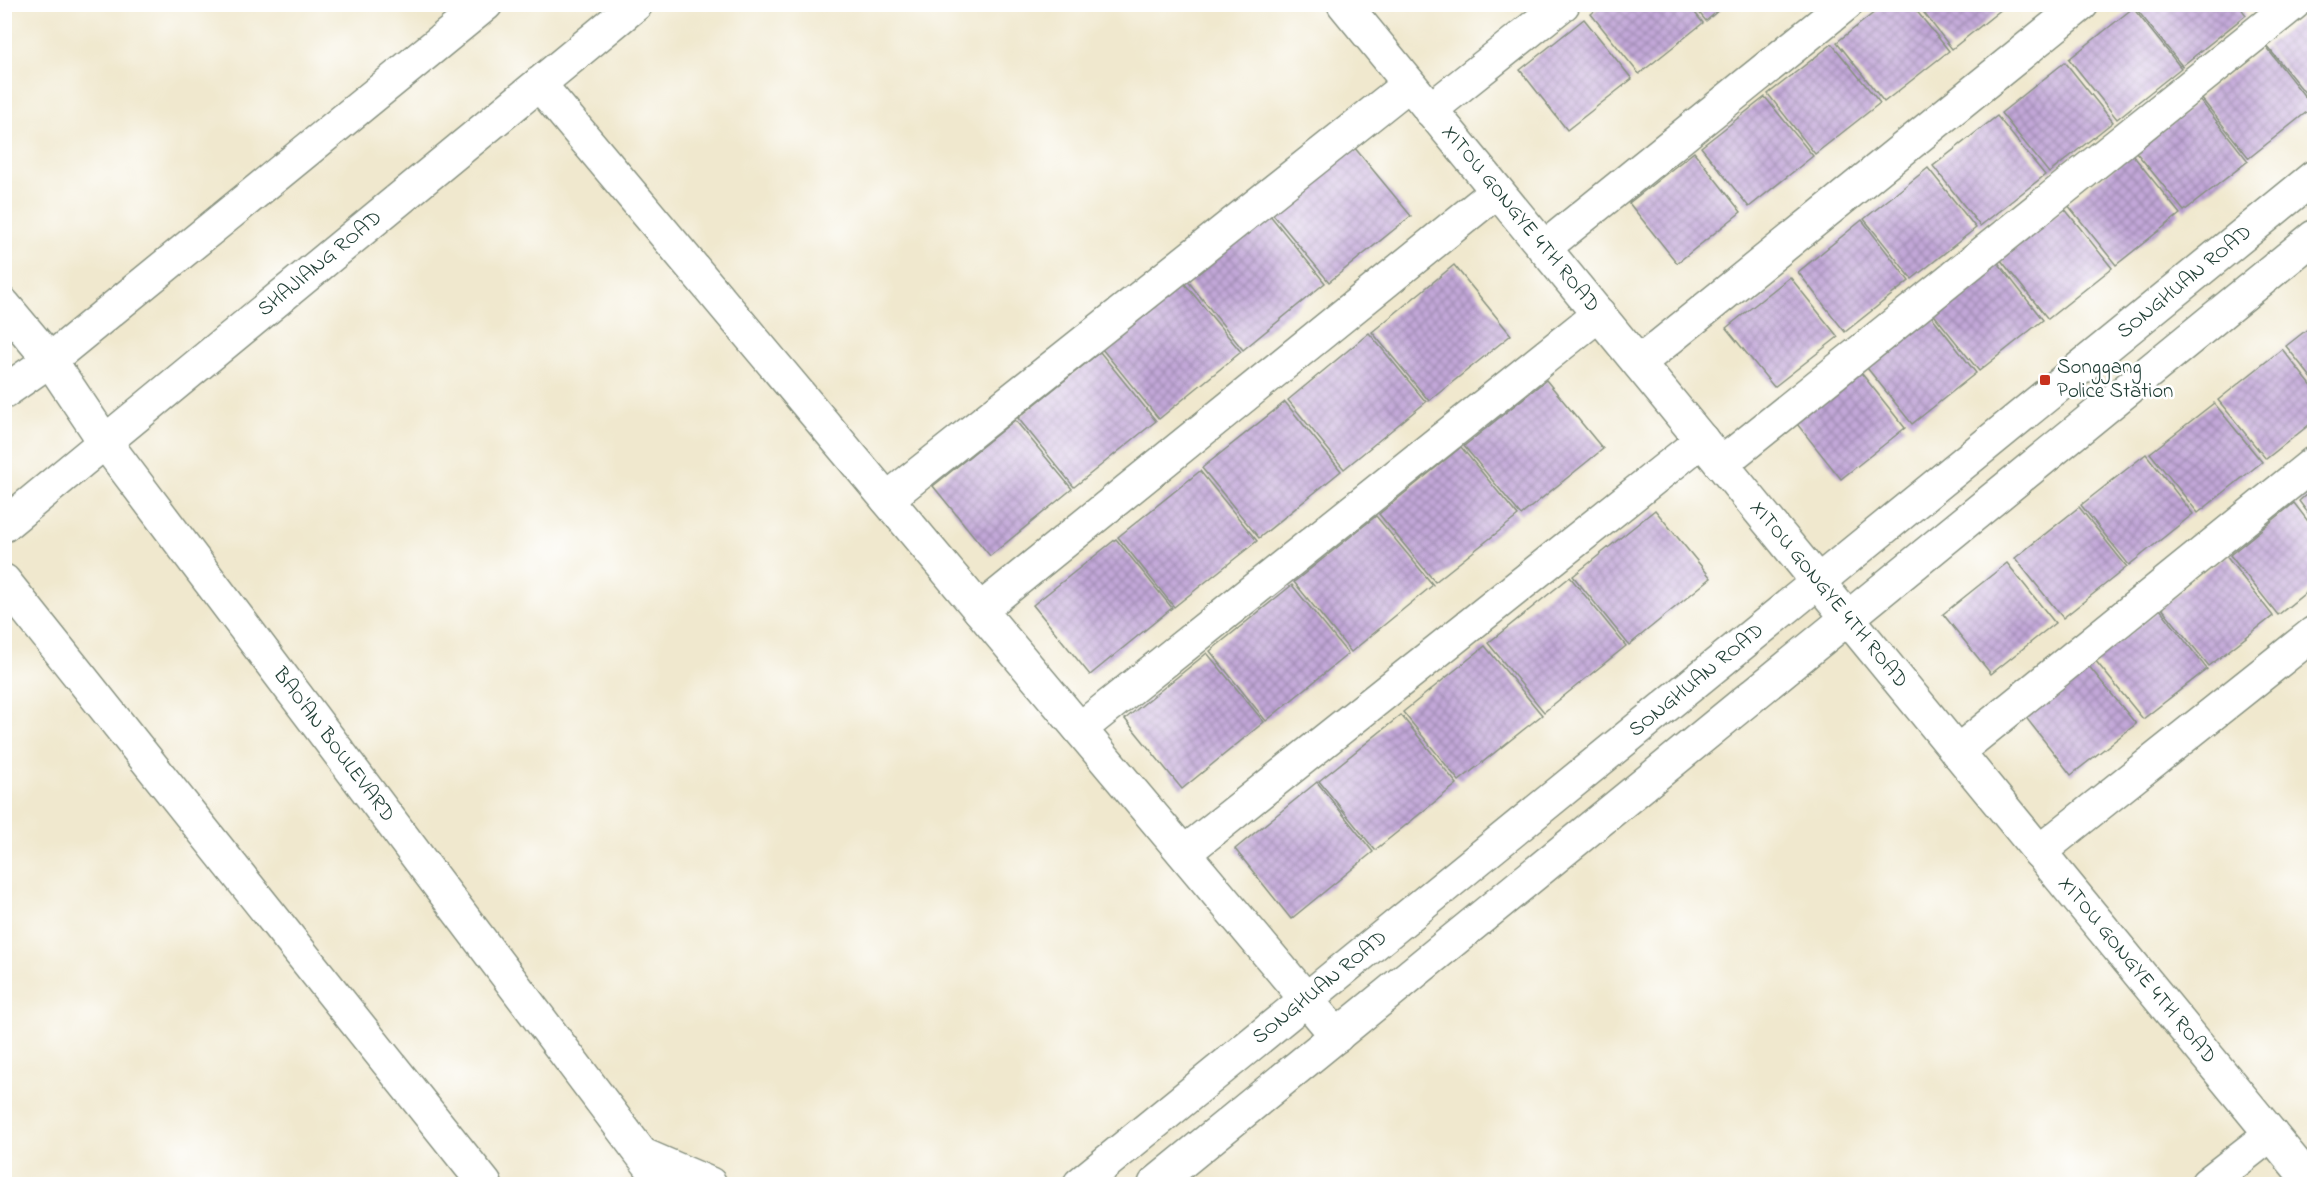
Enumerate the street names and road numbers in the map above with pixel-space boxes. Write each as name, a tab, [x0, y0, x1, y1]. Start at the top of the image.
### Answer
street label: XITOU GONGYE 4TH ROAD	[1434, 119, 1606, 319]
street label: SHAJIANG ROAD	[252, 204, 389, 325]
street label: SONGHUAN ROAD	[2111, 218, 2259, 347]
street label: XITOU GONGYE 4TH ROAD	[1742, 494, 1915, 695]
street label: SONGHUAN ROAD	[1623, 616, 1771, 745]
street label: BAO'AN BOULEVARD	[265, 661, 402, 829]
street label: XITOU GONGYE 4TH ROAD	[2051, 870, 2223, 1071]
street label: SONGHUAN ROAD	[1246, 924, 1394, 1052]

